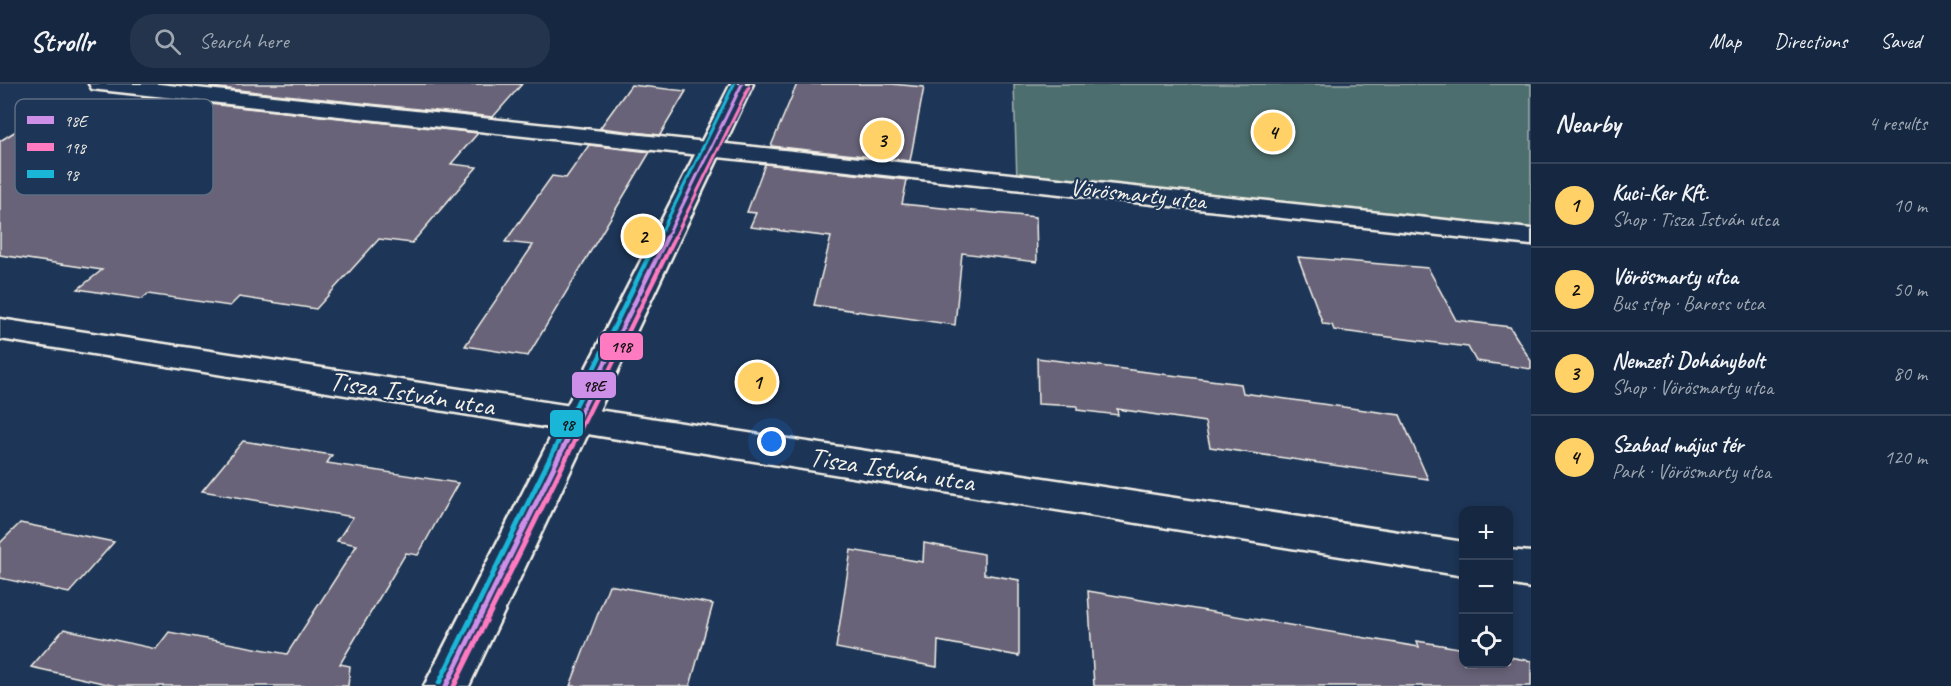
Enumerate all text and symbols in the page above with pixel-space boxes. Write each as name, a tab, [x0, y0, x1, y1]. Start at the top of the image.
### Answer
search box	[130, 14, 550, 68]
text: Strollr	[30, 24, 94, 59]
icon: search	[151, 25, 184, 58]
text: Search here	[199, 27, 289, 55]
text: Map	[1709, 28, 1741, 54]
text: Directions	[1774, 28, 1847, 54]
text: Saved	[1880, 28, 1921, 54]
legend	[15, 99, 213, 195]
text: Nearby	[1555, 107, 1620, 140]
pin: 4	[1254, 110, 1292, 154]
text: 98E	[64, 111, 89, 131]
text: 4 results	[1868, 111, 1927, 136]
pin: 3	[862, 118, 902, 162]
text: 198	[64, 138, 87, 158]
text: 98	[64, 165, 80, 185]
street label: Vörösmarty utca	[1069, 172, 1210, 216]
text: Kuci-Ker Kft.	[1612, 179, 1709, 207]
text: 1	[1570, 193, 1579, 218]
text: 10 m	[1893, 193, 1927, 218]
text: Shop · Tisza István utca	[1612, 207, 1778, 232]
pin: 2	[624, 214, 662, 258]
text: Vörösmarty utca	[1612, 263, 1738, 291]
text: 2	[1570, 277, 1579, 302]
text: 50 m	[1893, 277, 1927, 302]
text: Bus stop · Baross utca	[1612, 291, 1765, 316]
line badge: 198	[599, 332, 644, 361]
text: 198	[610, 337, 633, 357]
text: Nemzeti Dohánybolt	[1612, 347, 1765, 375]
pin: 1	[738, 360, 777, 404]
text: 3	[1570, 361, 1579, 386]
text: 80 m	[1893, 361, 1927, 386]
street label: Tisza István utca	[327, 363, 499, 424]
line badge: 98E	[571, 371, 617, 399]
text: Shop · Vörösmarty utca	[1612, 375, 1773, 400]
text: 98E	[583, 376, 608, 396]
line badge: 98	[549, 409, 584, 438]
text: 98	[560, 415, 576, 435]
your location	[757, 427, 786, 456]
text: Szabad május tér	[1612, 431, 1743, 459]
street label: Tisza István utca	[807, 439, 979, 500]
text: 4	[1570, 445, 1579, 470]
text: 120 m	[1884, 445, 1927, 470]
text: Park · Vörösmarty utca	[1612, 459, 1771, 484]
map controls	[1459, 506, 1513, 668]
button: +	[1459, 506, 1513, 560]
button: −	[1459, 560, 1513, 614]
button: locate	[1459, 614, 1513, 668]

